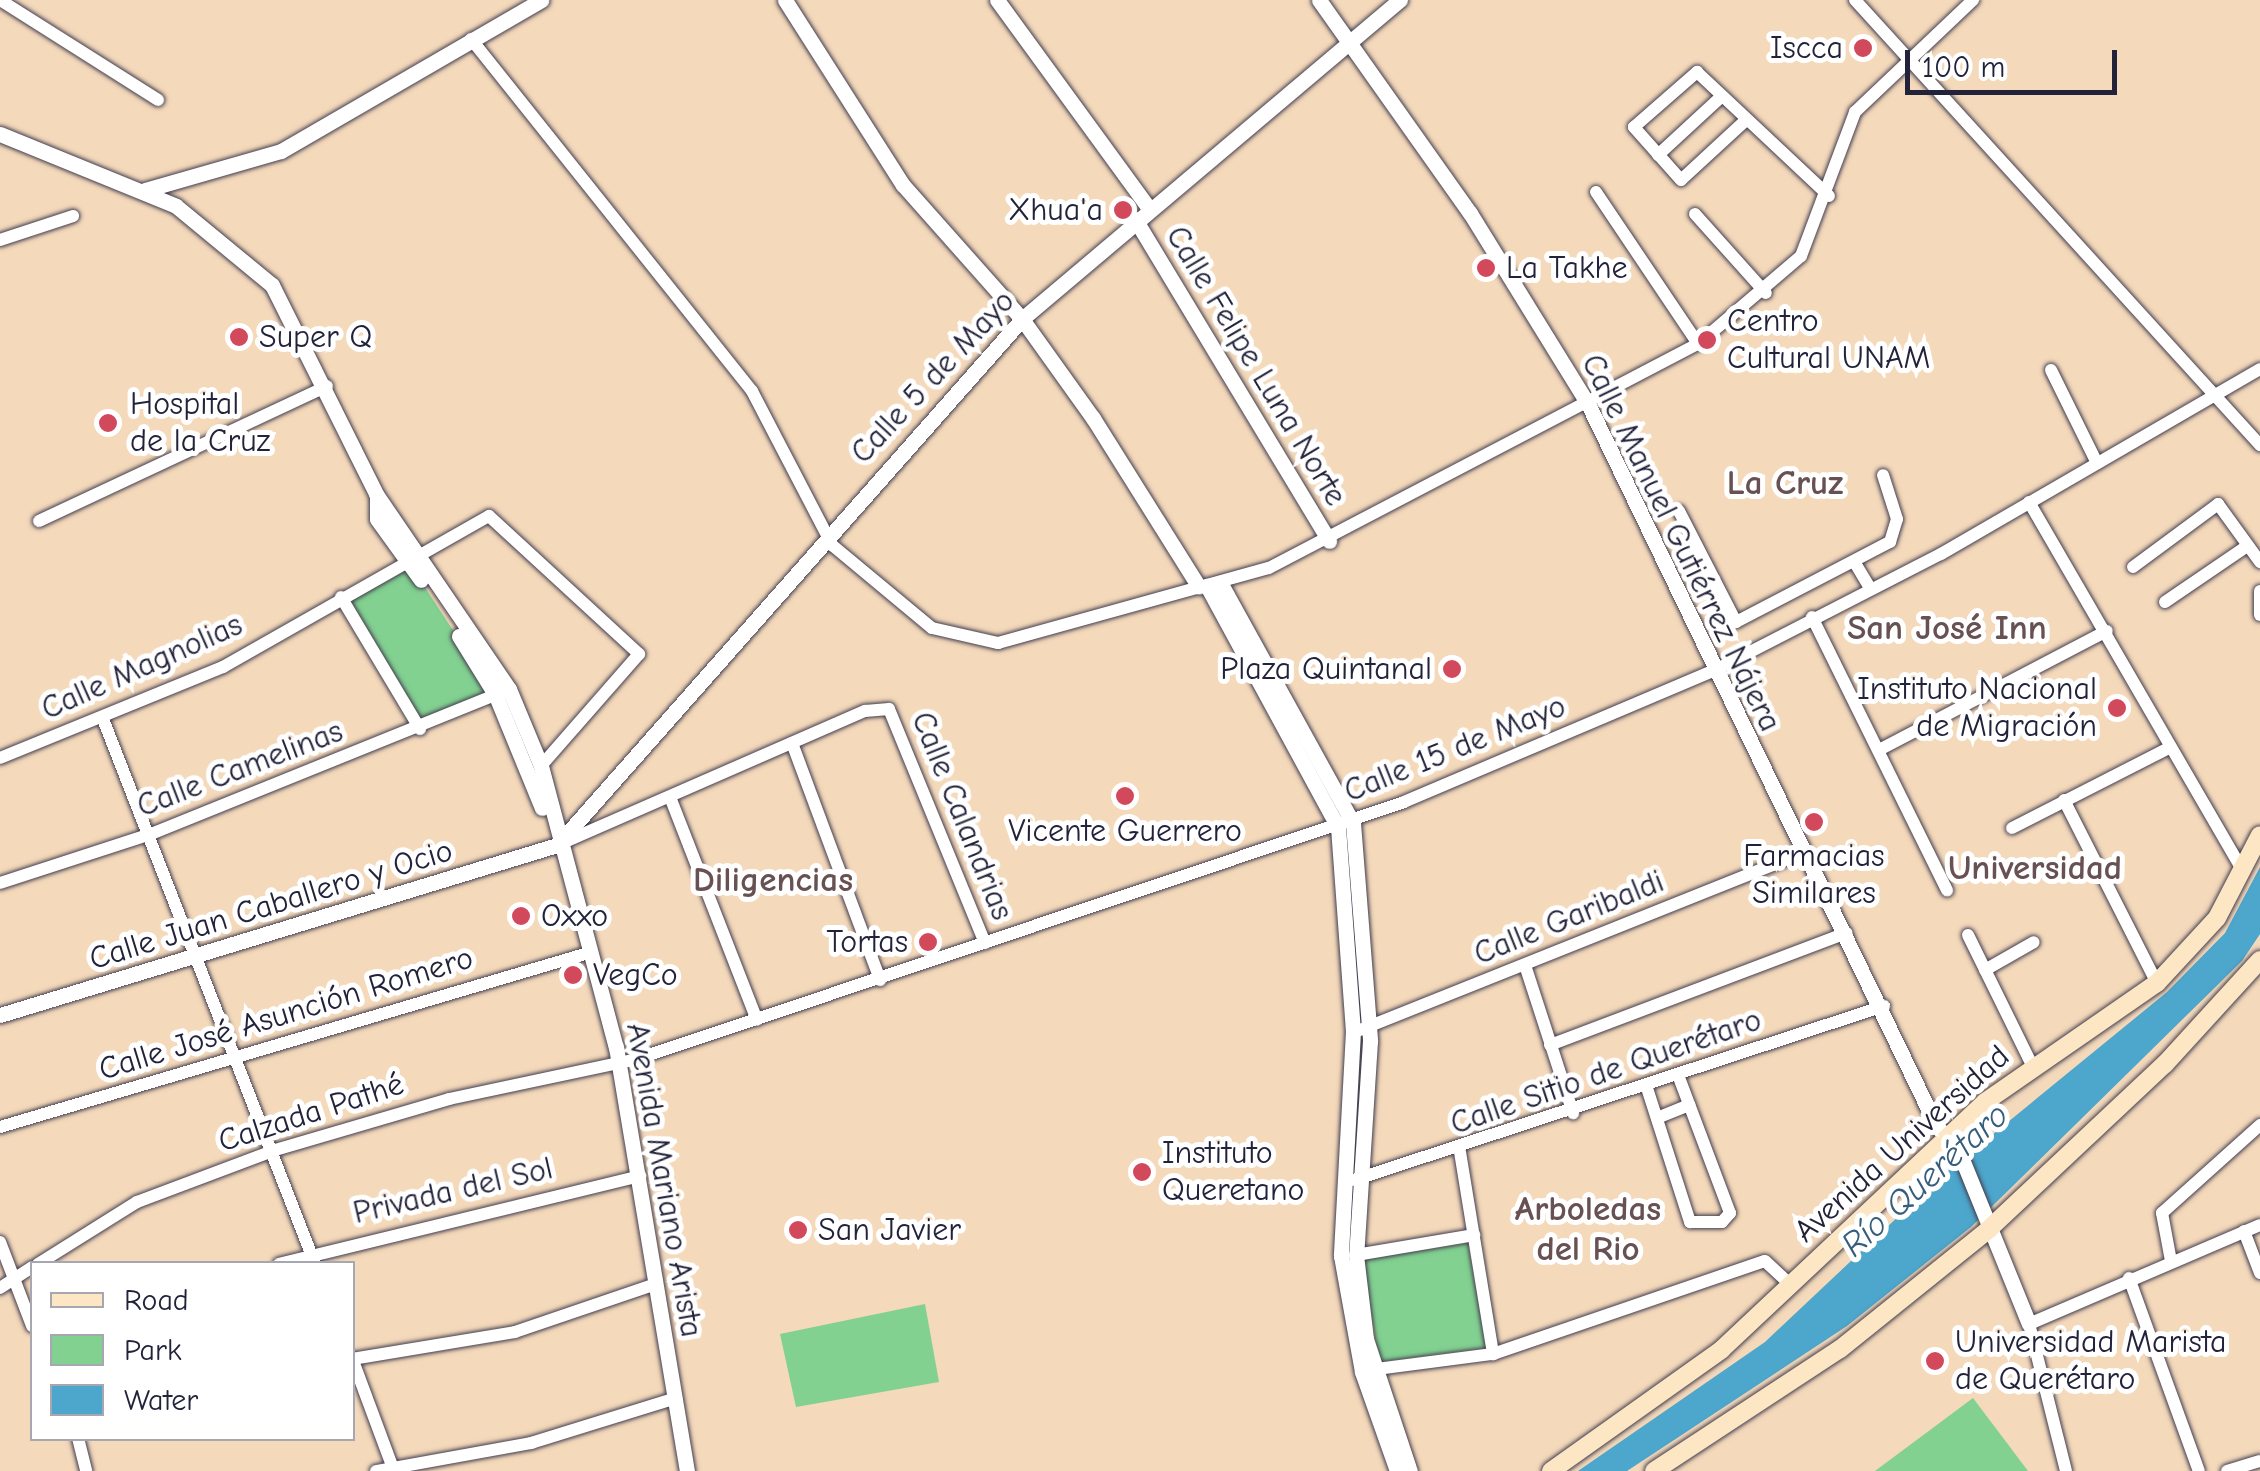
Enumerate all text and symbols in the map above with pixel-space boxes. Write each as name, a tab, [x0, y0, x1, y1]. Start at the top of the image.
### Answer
place label: Iscca	[1770, 29, 1843, 67]
scale bar	[1910, 30, 2122, 92]
marker: Iscca	[1852, 37, 1874, 59]
text: 100 m	[1922, 50, 2005, 85]
place label: Xhua'a	[1008, 191, 1103, 229]
marker: Xhua'a	[1112, 199, 1134, 221]
street label: Calle Felipe Luna Norte	[1157, 219, 1355, 513]
place label: La Takhe	[1506, 249, 1628, 287]
marker: La Takhe	[1475, 257, 1497, 279]
street label: Calle 5 de Mayo	[843, 282, 1023, 472]
place label: Centro Cultural UNAM	[1727, 303, 1930, 378]
place label: Super Q	[259, 318, 372, 356]
marker: Super Q	[228, 326, 250, 348]
marker: Centro Cultural UNAM	[1696, 329, 1718, 351]
street label: Calle Manuel Gutiérrez Nájera	[1573, 348, 1789, 738]
place label: Hospital de la Cruz	[130, 386, 270, 461]
marker: Hospital de la Cruz	[95, 410, 121, 436]
district label: La Cruz	[1727, 462, 1843, 504]
street label: Calle Magnolias	[36, 606, 248, 728]
district label: San José Inn	[1847, 607, 2047, 649]
place label: Plaza Quintanal	[1220, 650, 1432, 688]
marker: Plaza Quintanal	[1441, 658, 1463, 680]
place label: Instituto Nacional de Migración	[1857, 671, 2097, 746]
street label: Calle 15 de Mayo	[1339, 687, 1571, 811]
marker: Instituto Nacional de Migración	[2106, 697, 2128, 719]
street label: Calle Calandrias	[903, 706, 1021, 926]
street label: Calle Camelinas	[132, 712, 348, 826]
marker: Vicente Guerrero	[1114, 785, 1136, 807]
marker: Farmacias Similares	[1803, 811, 1825, 833]
place label: Vicente Guerrero	[1008, 812, 1242, 850]
street label: Calle Juan Caballero y Ocio	[85, 831, 457, 979]
place label: Farmacias Similares	[1743, 838, 1885, 913]
district label: Universidad	[1948, 847, 2122, 889]
district label: Diligencias	[693, 859, 853, 901]
street label: Calle Garibaldi	[1469, 863, 1669, 973]
place label: Oxxo	[541, 897, 608, 935]
marker: Oxxo	[510, 905, 532, 927]
place label: Tortas	[827, 923, 908, 961]
marker: Tortas	[917, 931, 939, 953]
street label: Calle José Asunción Romero	[94, 939, 478, 1089]
place label: VegCo	[593, 956, 678, 994]
marker: VegCo	[562, 964, 584, 986]
street label: Calle Sitio de Querétaro	[1446, 1001, 1766, 1143]
street label: Avenida Mariano Arista	[617, 1020, 711, 1340]
street label: Avenida Universidad	[1787, 1037, 2017, 1251]
street label: Calzada Pathé	[214, 1065, 408, 1161]
water label: Río Querétaro	[1833, 1094, 2017, 1266]
place label: Instituto Queretano	[1162, 1135, 1305, 1210]
street label: Privada del Sol	[349, 1149, 557, 1233]
marker: Instituto Queretano	[1131, 1161, 1153, 1183]
district label: Arboledas del Rio	[1515, 1188, 1661, 1270]
place label: San Javier	[818, 1211, 961, 1249]
marker: San Javier	[787, 1219, 809, 1241]
legend	[30, 1261, 355, 1441]
text: Road	[124, 1283, 189, 1318]
place label: Universidad Marista de Querétaro	[1955, 1324, 2227, 1399]
text: Park	[124, 1333, 181, 1368]
marker: Universidad Marista de Querétaro	[1924, 1350, 1946, 1372]
text: Water	[124, 1383, 198, 1418]

